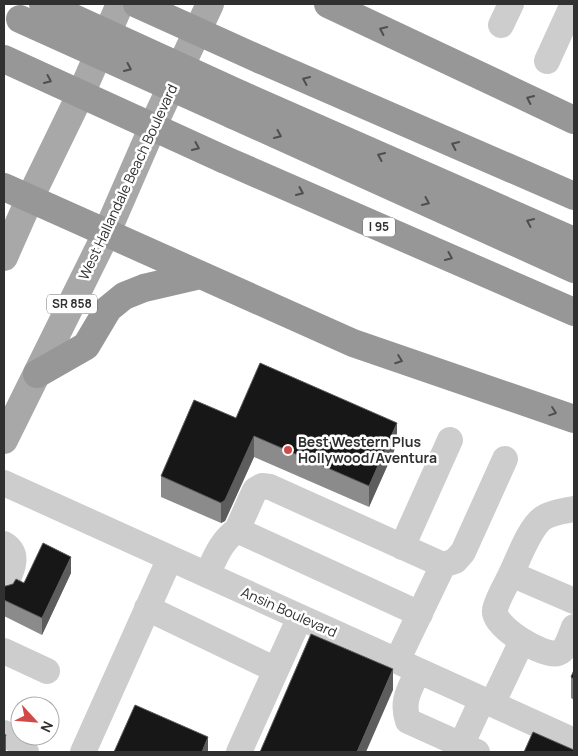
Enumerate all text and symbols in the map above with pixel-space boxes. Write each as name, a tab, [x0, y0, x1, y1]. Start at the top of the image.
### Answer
one-way arrow	[379, 26, 388, 36]
one-way arrow	[123, 61, 132, 72]
one-way arrow	[43, 73, 52, 84]
one-way arrow	[302, 75, 311, 86]
street label: West Hallandale Beach Boulevard	[74, 81, 181, 283]
one-way arrow	[526, 95, 535, 106]
one-way arrow	[273, 129, 282, 140]
one-way arrow	[191, 140, 200, 151]
one-way arrow	[451, 140, 460, 151]
one-way arrow	[377, 152, 386, 163]
one-way arrow	[295, 186, 304, 197]
one-way arrow	[421, 196, 430, 207]
one-way arrow	[526, 217, 535, 228]
road number: I 95	[363, 218, 395, 236]
one-way arrow	[444, 251, 453, 262]
road number: SR 858	[47, 294, 97, 314]
one-way arrow	[395, 354, 403, 364]
one-way arrow	[548, 406, 557, 416]
place label: Best Western Plus Hollywood/Aventura	[298, 432, 437, 467]
marker: Best Western Plus Hollywood/Aventura	[282, 444, 294, 456]
street label: Ansin Boulevard	[238, 582, 340, 641]
north arrow	[10, 696, 60, 746]
text: N	[36, 718, 58, 736]

